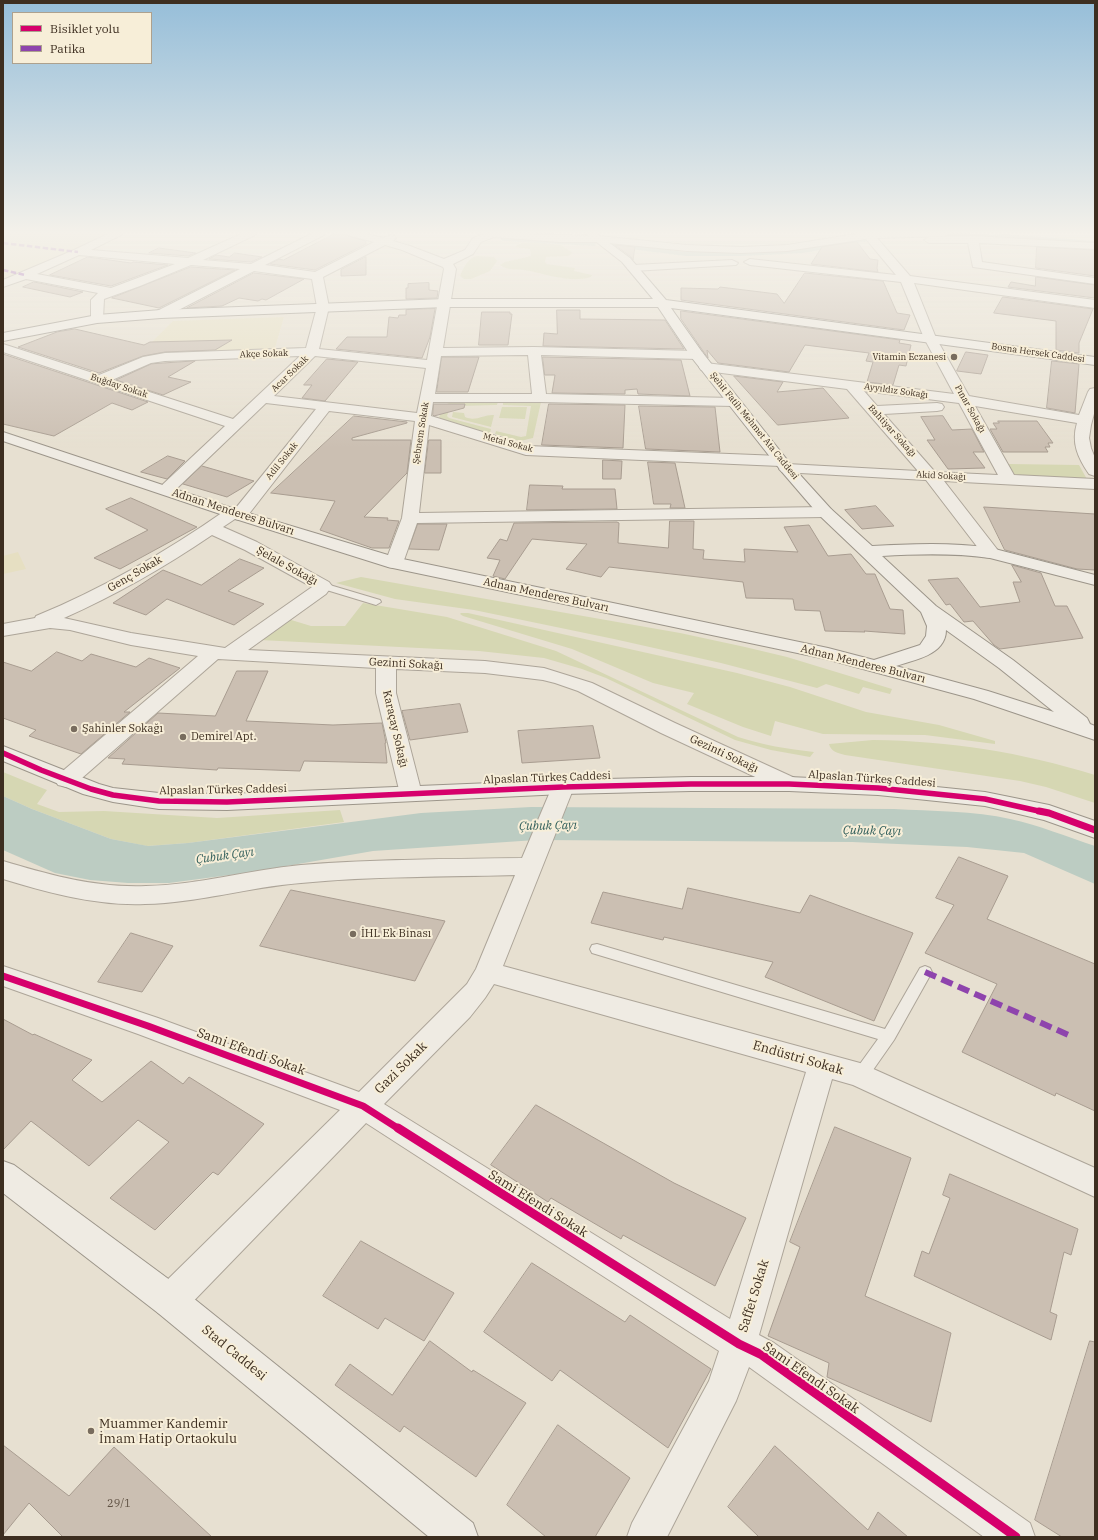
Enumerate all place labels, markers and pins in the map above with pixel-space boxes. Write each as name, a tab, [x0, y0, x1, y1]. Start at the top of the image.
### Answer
place label: Vitamin Eczanesi	[872, 352, 946, 362]
marker: Vitamin Eczanesi	[949, 352, 959, 362]
place label: Şahinler Sokağı	[82, 722, 163, 736]
marker: Şahinler Sokağı	[69, 724, 79, 734]
place label: Demirel Apt.	[191, 730, 256, 744]
marker: Demirel Apt.	[178, 732, 188, 742]
place label: İHL Ek Binası	[361, 927, 431, 941]
marker: İHL Ek Binası	[348, 929, 358, 939]
place label: Muammer Kandemir İmam Hatip Ortaokulu	[99, 1416, 237, 1447]
marker: Muammer Kandemir İmam Hatip Ortaokulu	[86, 1426, 96, 1436]

